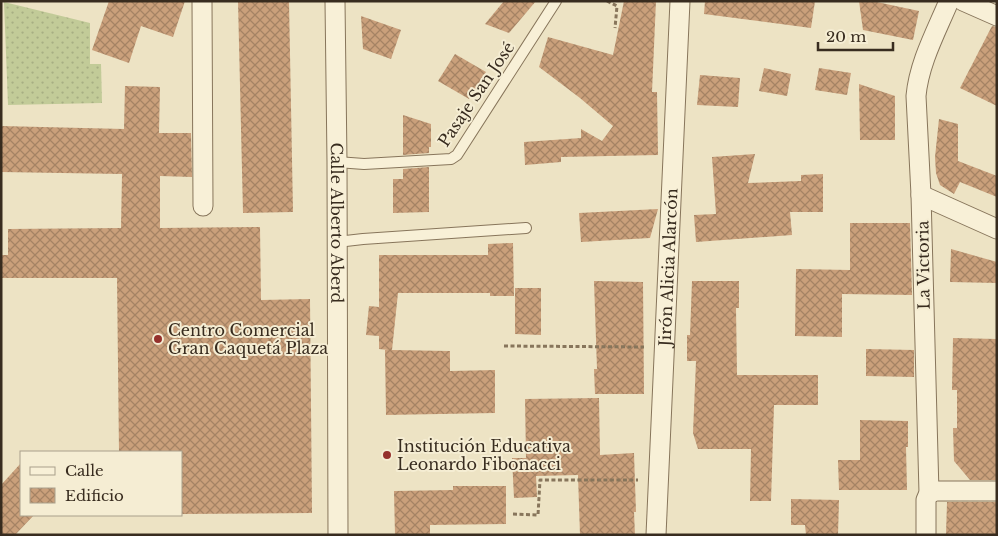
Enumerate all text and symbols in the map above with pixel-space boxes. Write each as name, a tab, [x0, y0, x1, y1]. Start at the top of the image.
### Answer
scale bar	[818, 20, 893, 52]
text: 20 m	[826, 27, 866, 46]
street label: Pasaje San José	[434, 38, 518, 150]
street label: Calle Alberto Aberd	[327, 142, 347, 304]
street label: Jirón Alicia Alarcón	[654, 188, 682, 349]
street label: La Victoria	[912, 220, 934, 310]
place label: Centro Comercial Gran Caquetá Plaza	[168, 320, 328, 358]
marker: Centro Comercial Gran Caquetá Plaza	[152, 333, 164, 345]
place label: Institución Educativa Leonardo Fibonacci	[397, 436, 571, 474]
marker: Institución Educativa Leonardo Fibonacci	[381, 449, 393, 461]
legend	[20, 451, 182, 516]
text: Calle	[65, 461, 104, 480]
text: Edificio	[65, 486, 124, 505]

